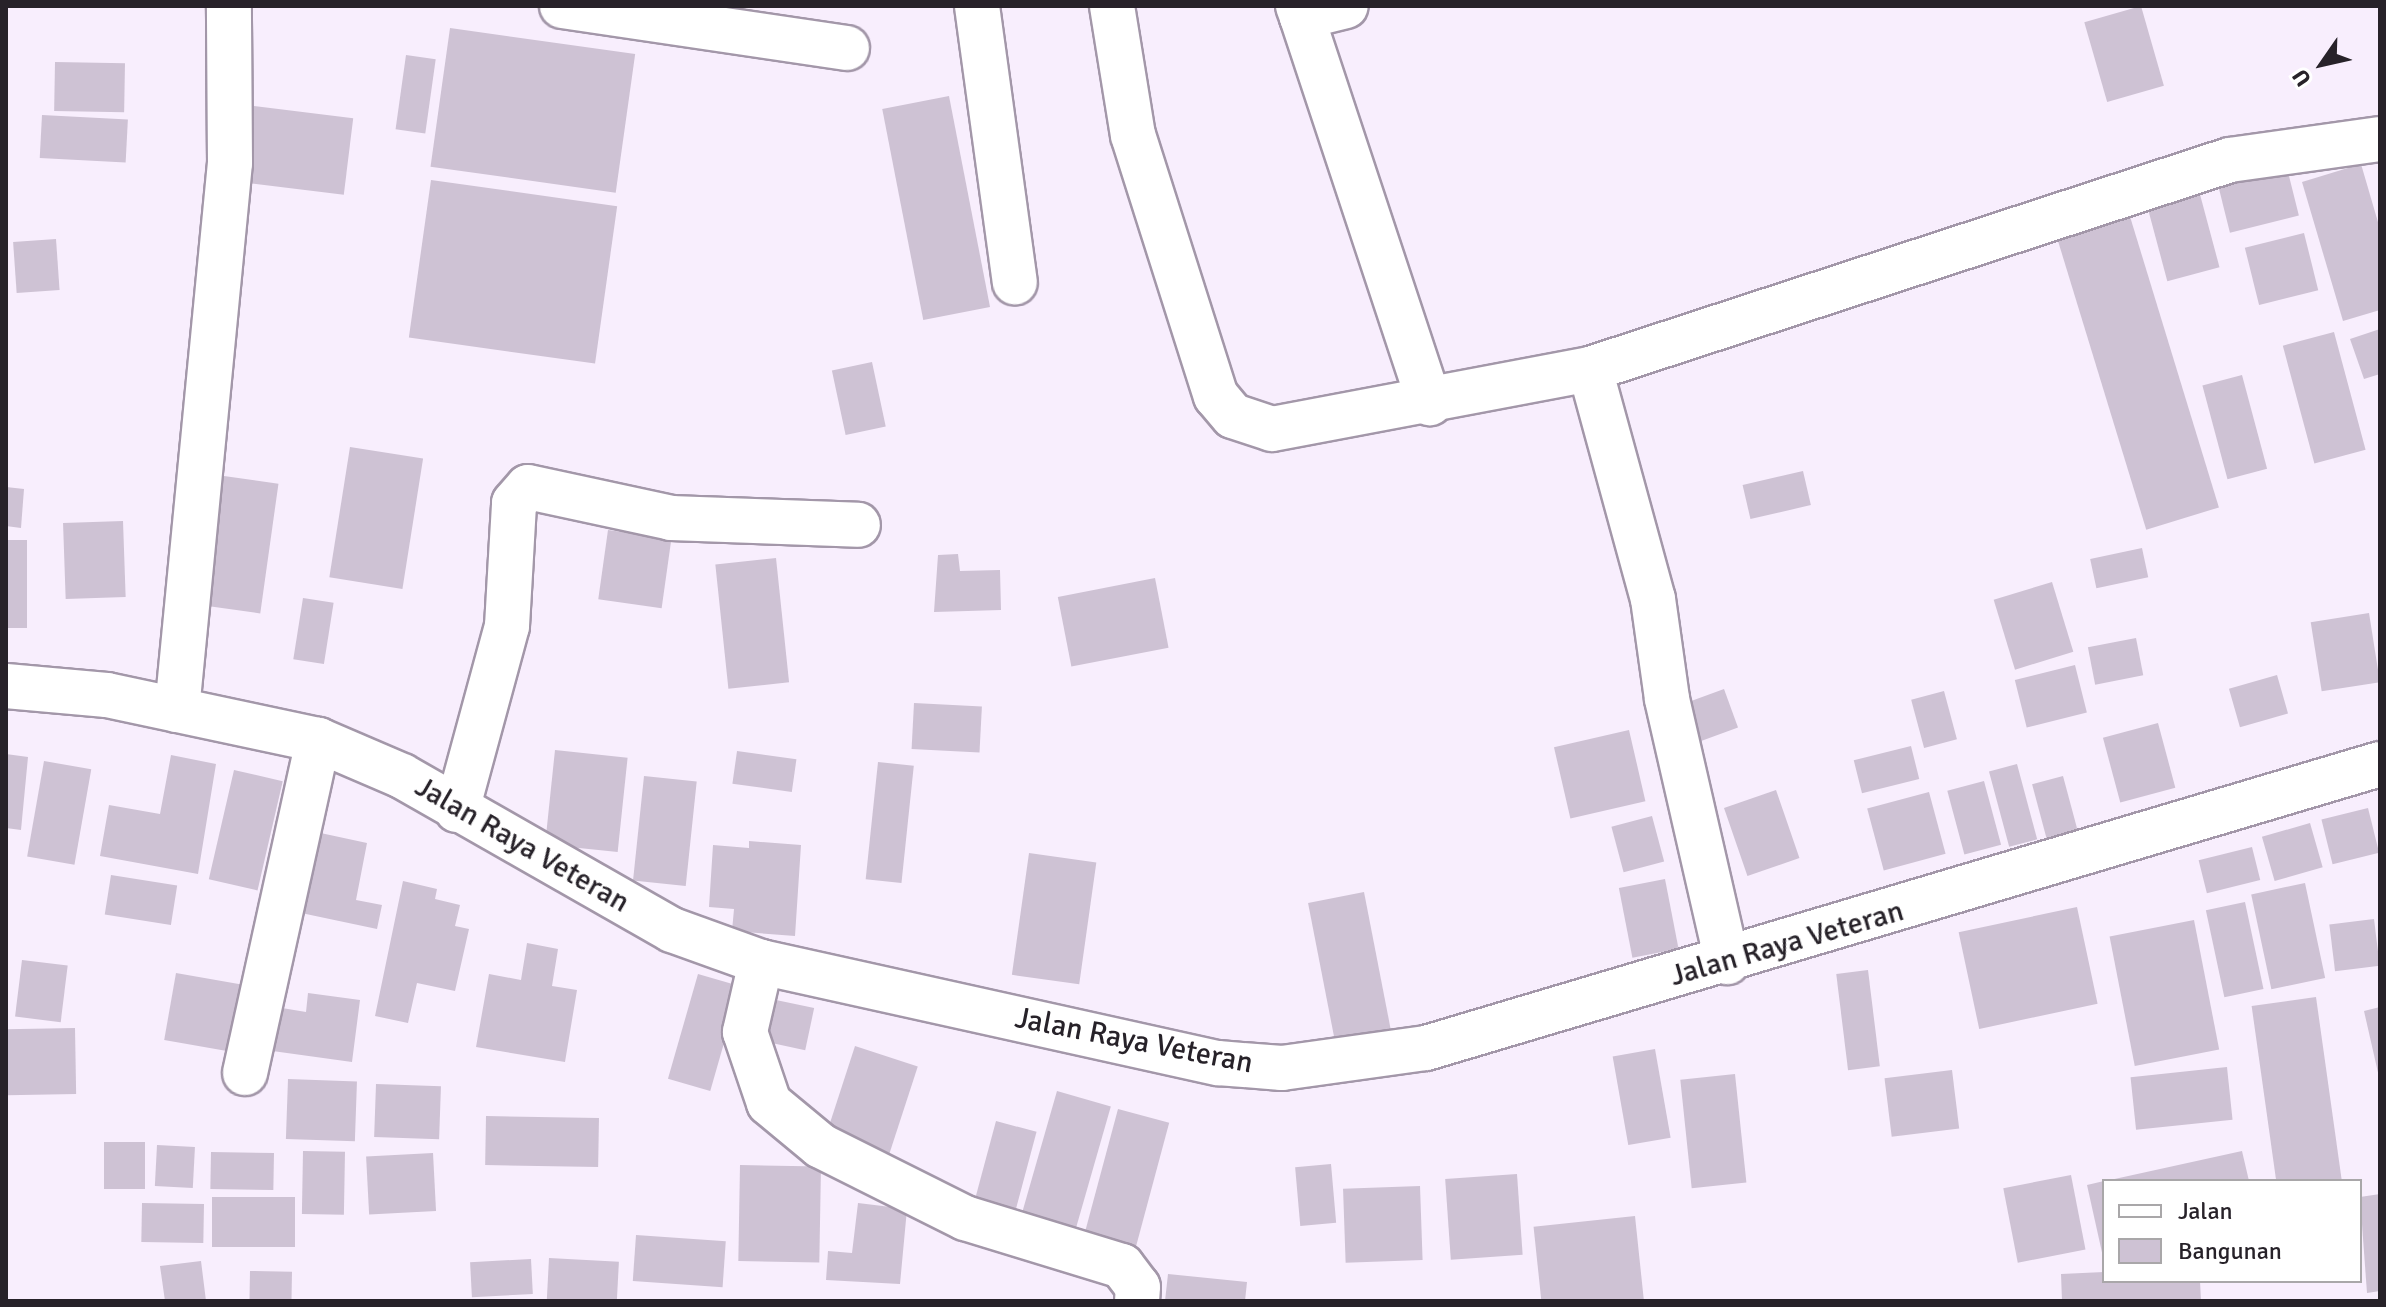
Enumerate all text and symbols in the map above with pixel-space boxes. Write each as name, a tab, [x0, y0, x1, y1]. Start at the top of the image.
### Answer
north arrow	[2282, 24, 2362, 104]
text: U	[2286, 64, 2317, 91]
street label: Jalan Raya Veteran	[408, 769, 636, 921]
street label: Jalan Raya Veteran	[1666, 893, 1908, 995]
street label: Jalan Raya Veteran	[1012, 1000, 1256, 1082]
legend	[2102, 1179, 2362, 1283]
text: Jalan	[2178, 1196, 2233, 1226]
text: Bangunan	[2178, 1236, 2282, 1266]

